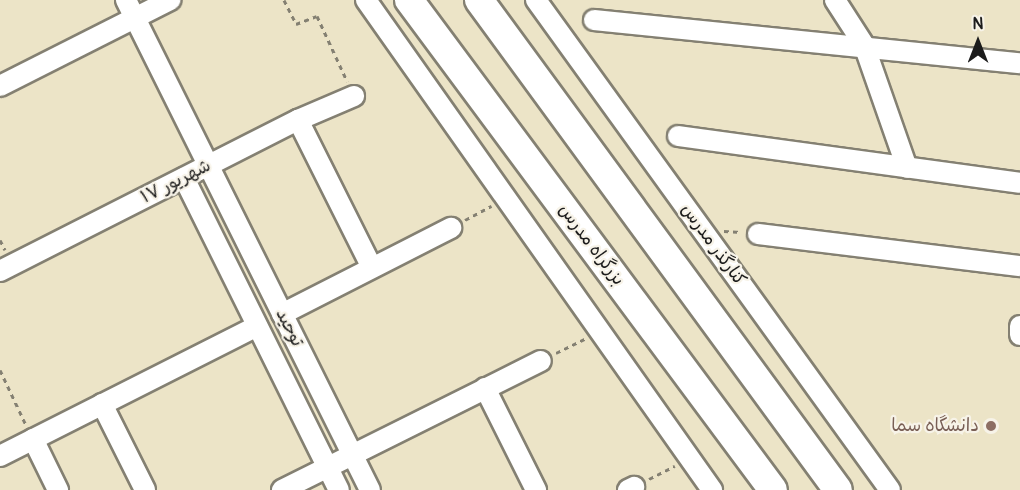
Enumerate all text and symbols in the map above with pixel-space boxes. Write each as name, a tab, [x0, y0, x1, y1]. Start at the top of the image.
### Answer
north arrow	[948, 12, 1008, 72]
text: N	[973, 14, 983, 34]
street label: ۱۷ شهریور	[137, 155, 215, 209]
street label: بزرگراه مدرس	[553, 200, 629, 290]
street label: کنارگذر مدرس	[676, 200, 750, 290]
street label: توحید	[270, 305, 308, 351]
place label: دانشگاه سما	[891, 415, 979, 437]
marker: دانشگاه سما	[984, 419, 998, 433]

